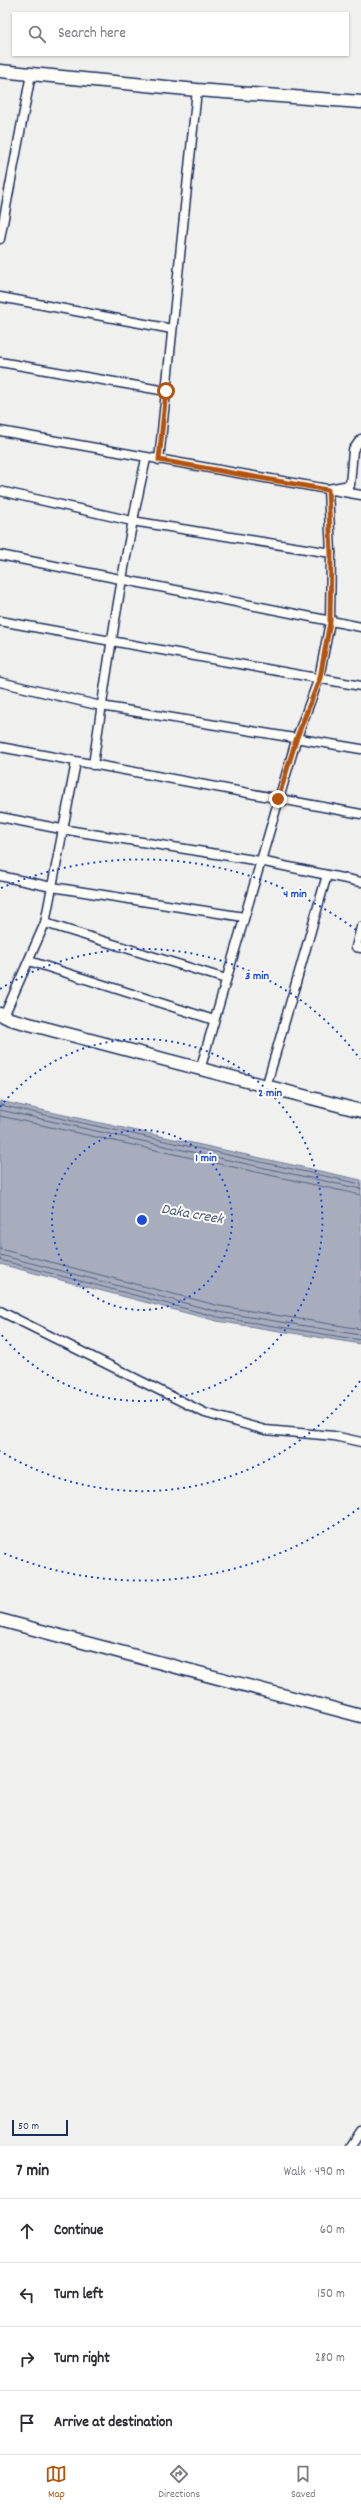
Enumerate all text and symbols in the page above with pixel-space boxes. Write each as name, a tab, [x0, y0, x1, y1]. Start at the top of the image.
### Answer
search box	[12, 12, 349, 56]
icon: search	[26, 23, 48, 45]
text: Search here	[58, 23, 126, 45]
route start	[157, 382, 175, 400]
route end	[269, 790, 287, 808]
text: 4 min	[283, 886, 307, 903]
text: 3 min	[245, 968, 269, 985]
text: 2 min	[258, 1085, 282, 1102]
text: 1 min	[195, 1150, 217, 1167]
water label: Daka creek	[159, 1199, 226, 1232]
centre of rings	[135, 1213, 149, 1227]
scale bar	[12, 2118, 68, 2137]
text: 50 m	[18, 2119, 39, 2135]
text: 7 min	[16, 2160, 49, 2184]
text: Walk · 490 m	[284, 2163, 345, 2182]
icon: ahead	[16, 2220, 38, 2242]
text: Continue	[54, 2220, 103, 2242]
text: 60 m	[320, 2221, 345, 2240]
icon: left	[16, 2284, 38, 2306]
text: Turn left	[54, 2284, 103, 2306]
text: 150 m	[317, 2285, 345, 2304]
icon: right	[16, 2348, 38, 2370]
text: Turn right	[54, 2348, 110, 2370]
text: 280 m	[315, 2349, 345, 2368]
icon: arrive	[16, 2412, 38, 2434]
text: Arrive at destination	[54, 2412, 172, 2434]
tab: Map	[45, 2463, 67, 2503]
tab: Directions	[158, 2463, 200, 2503]
tab: Saved	[291, 2463, 316, 2503]

